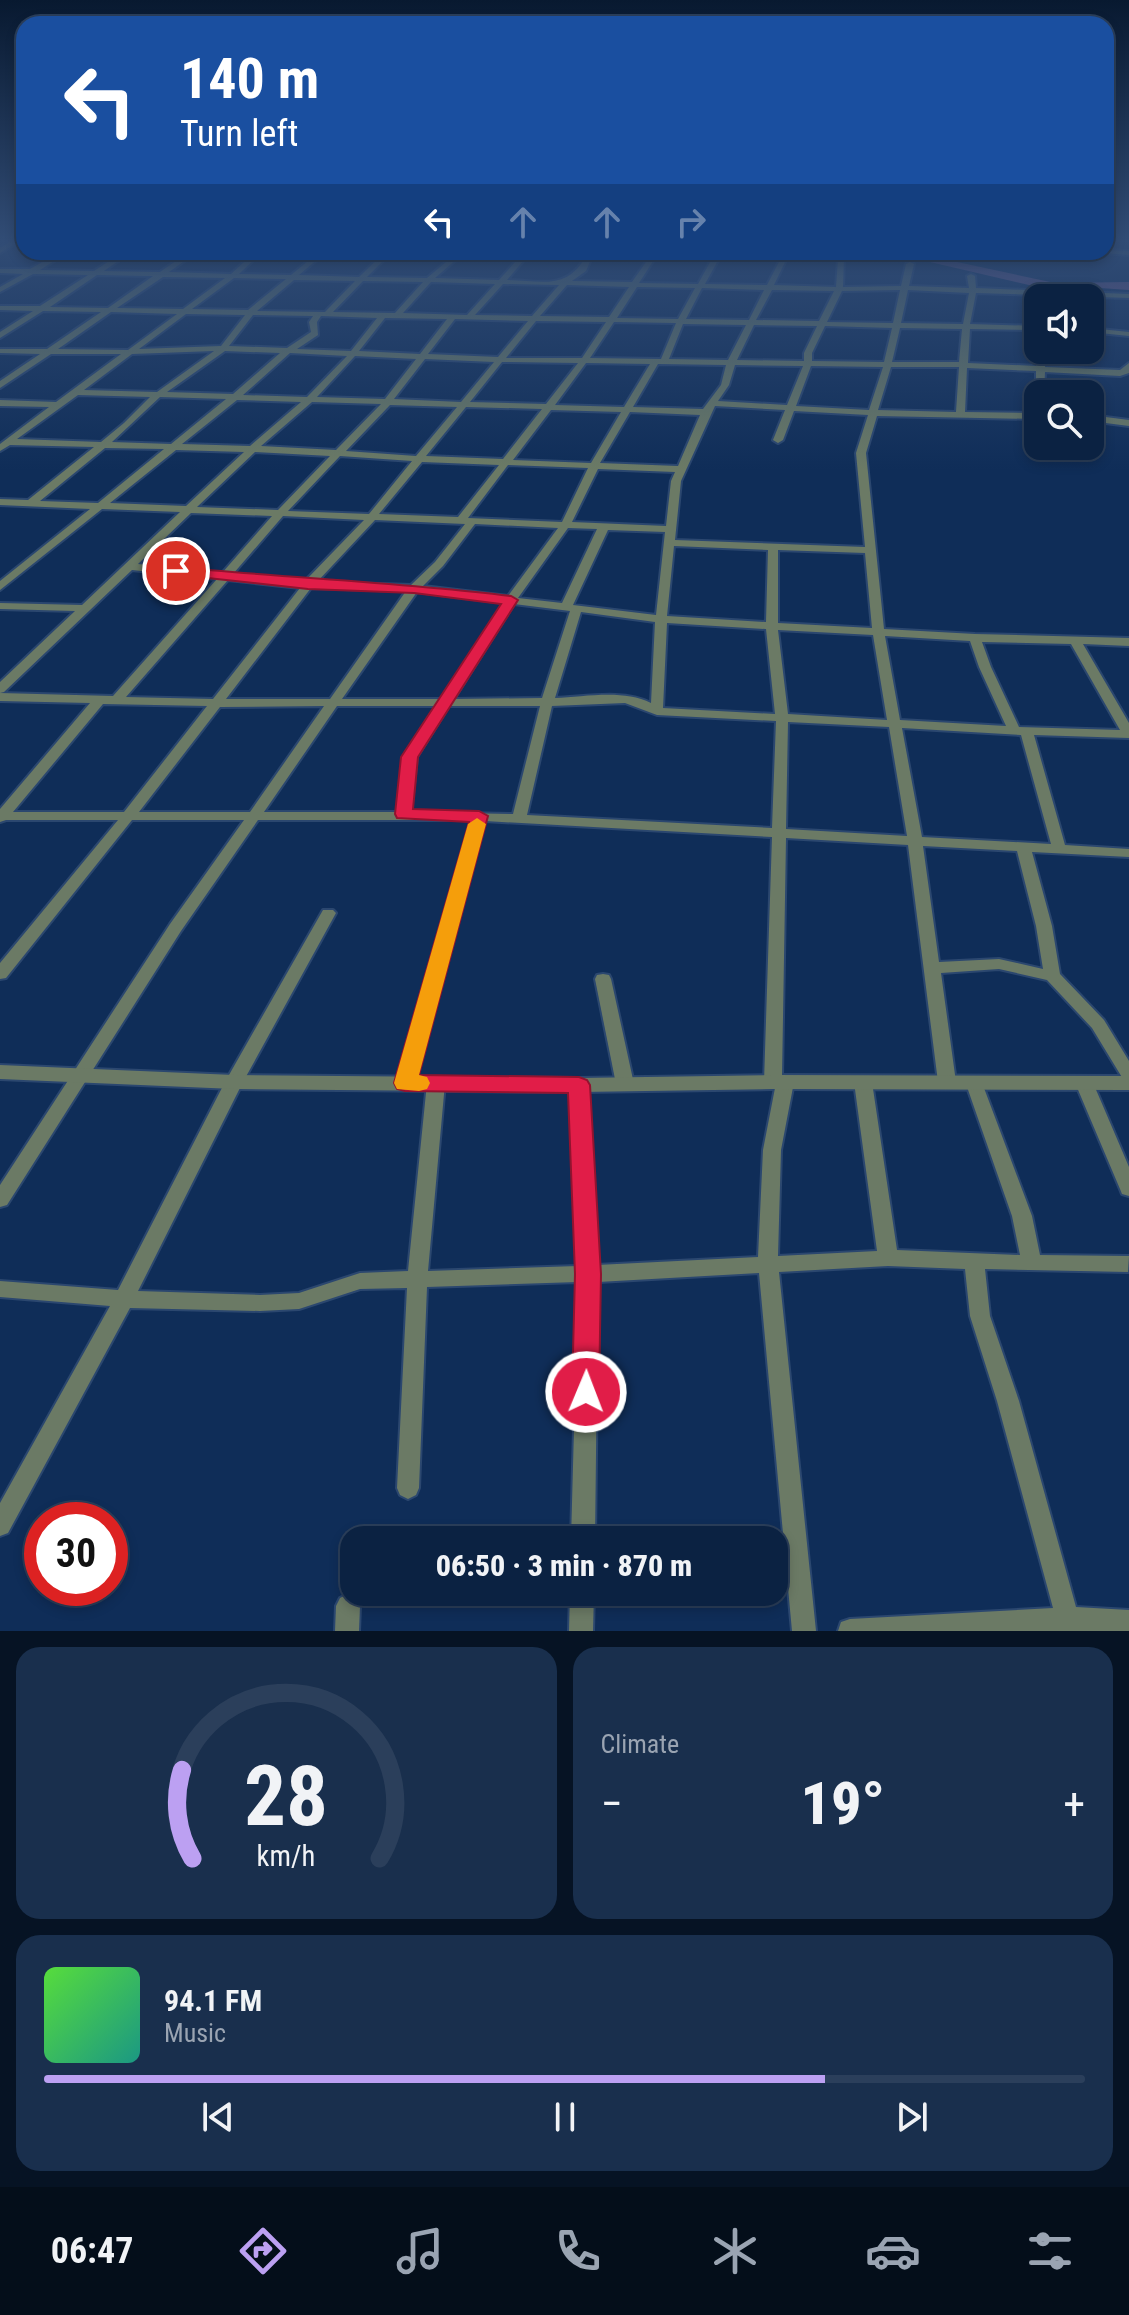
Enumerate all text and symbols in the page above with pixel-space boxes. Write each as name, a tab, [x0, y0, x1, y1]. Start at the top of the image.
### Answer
text: 140 m	[180, 46, 319, 112]
icon: left	[48, 48, 152, 152]
text: Turn left	[180, 113, 298, 155]
icon: left	[417, 200, 461, 244]
icon: ahead	[501, 200, 545, 244]
icon: ahead	[585, 200, 629, 244]
icon: right	[669, 200, 713, 244]
map controls	[1024, 284, 1104, 460]
button: sound	[1024, 284, 1104, 364]
button: search	[1024, 380, 1104, 460]
pin	[142, 537, 210, 605]
icon: arrive	[154, 549, 198, 593]
position arrow	[544, 1350, 628, 1434]
speed limit sign: 30	[24, 1502, 128, 1606]
text: 06:50 · 3 min · 870 m	[436, 1548, 692, 1583]
text: Climate	[601, 1729, 679, 1759]
text: 28	[244, 1748, 328, 1845]
text: 19°	[801, 1768, 885, 1839]
text: −	[601, 1778, 623, 1830]
text: +	[1063, 1778, 1085, 1830]
text: km/h	[257, 1839, 316, 1873]
text: 94.1 FM	[164, 1983, 262, 2018]
text: Music	[164, 2018, 226, 2048]
icon: previous	[196, 2095, 240, 2139]
icon: pause	[543, 2095, 587, 2139]
icon: next	[890, 2095, 934, 2139]
icon: directions	[235, 2223, 291, 2279]
icon: music	[392, 2223, 448, 2279]
icon: phone	[550, 2223, 606, 2279]
icon: climate	[707, 2223, 763, 2279]
icon: car	[865, 2223, 921, 2279]
icon: filters	[1022, 2223, 1078, 2279]
text: 06:47	[51, 2230, 133, 2272]

